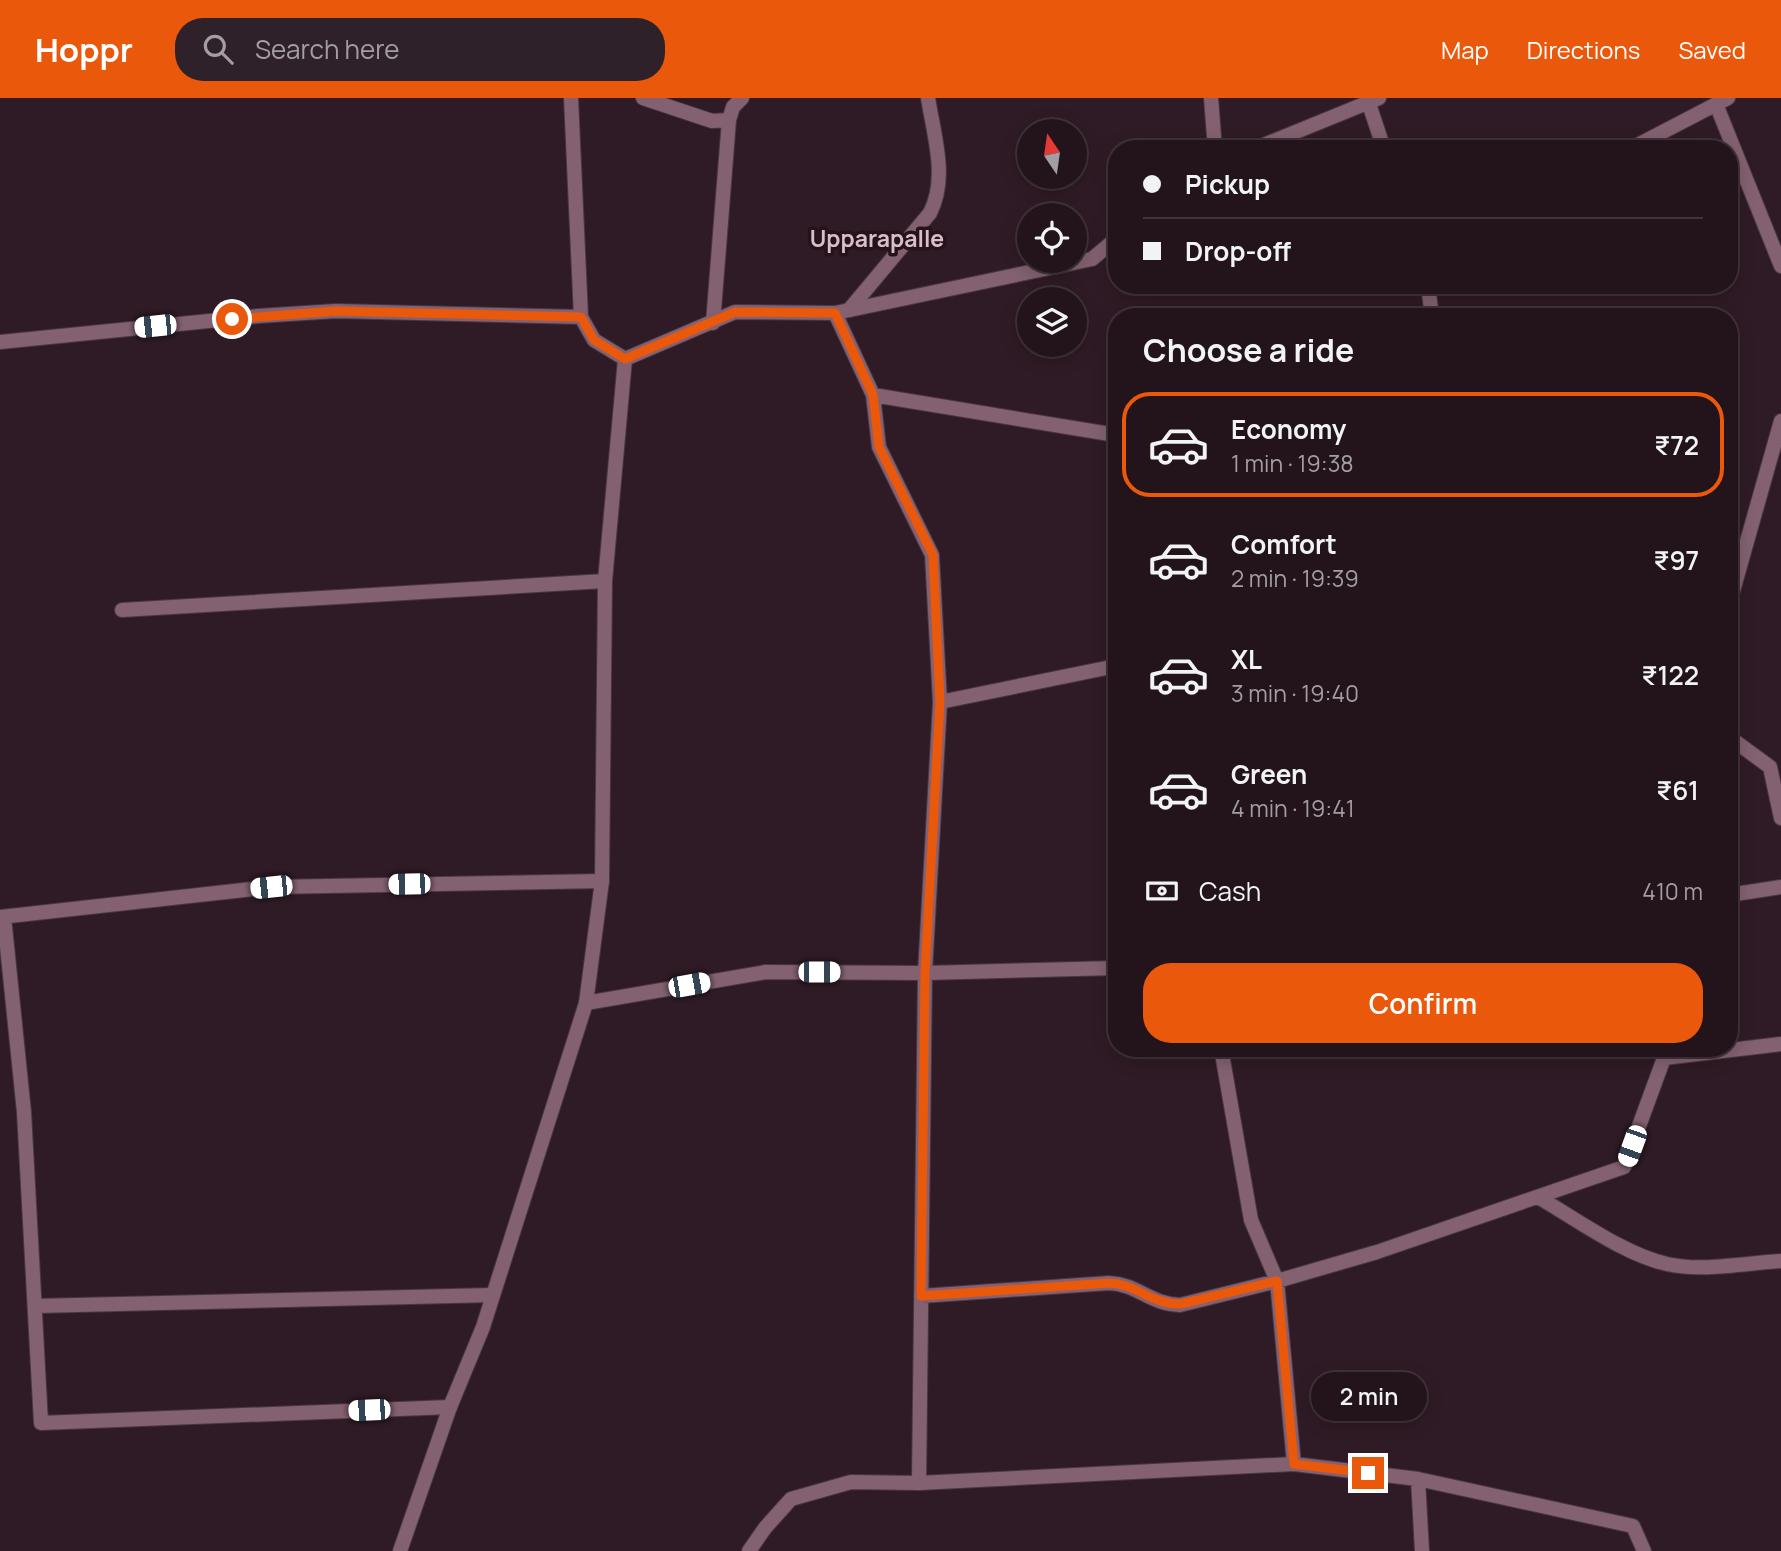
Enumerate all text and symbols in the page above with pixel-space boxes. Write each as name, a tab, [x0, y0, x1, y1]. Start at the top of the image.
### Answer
search box	[175, 18, 665, 81]
text: Hoppr	[35, 27, 133, 72]
icon: search	[199, 30, 237, 68]
text: Search here	[255, 31, 400, 67]
text: Map	[1441, 33, 1489, 66]
text: Directions	[1527, 33, 1640, 66]
text: Saved	[1678, 33, 1746, 66]
north arrow	[1017, 119, 1087, 189]
map controls	[1017, 119, 1087, 357]
text: Pickup	[1185, 166, 1270, 202]
button: locate	[1017, 203, 1087, 273]
district label: Upparapalle	[810, 222, 944, 254]
text: Drop-off	[1185, 233, 1291, 269]
button: layers	[1017, 287, 1087, 357]
route start	[216, 303, 248, 335]
car	[134, 313, 177, 339]
text: Choose a ride	[1143, 328, 1354, 372]
text: Economy	[1231, 411, 1346, 447]
icon: car	[1147, 413, 1210, 476]
text: ₹72	[1654, 427, 1699, 463]
text: 1 min · 19:38	[1231, 447, 1354, 479]
text: Comfort	[1231, 526, 1337, 562]
icon: car	[1147, 528, 1210, 591]
text: ₹97	[1653, 542, 1699, 578]
text: 2 min · 19:39	[1231, 562, 1359, 594]
text: XL	[1231, 641, 1262, 677]
icon: car	[1147, 643, 1210, 706]
text: ₹122	[1642, 657, 1699, 693]
text: 3 min · 19:40	[1231, 677, 1359, 709]
text: Green	[1231, 756, 1307, 792]
icon: car	[1147, 758, 1210, 821]
text: ₹61	[1656, 772, 1699, 808]
text: 4 min · 19:41	[1231, 792, 1355, 824]
icon: cash	[1143, 872, 1181, 910]
car	[388, 873, 431, 895]
text: Cash	[1199, 873, 1261, 909]
car	[250, 874, 293, 900]
text: 410 m	[1642, 875, 1703, 907]
car	[799, 962, 841, 983]
button: Confirm	[1143, 963, 1703, 1043]
car	[667, 971, 712, 999]
car	[1615, 1123, 1650, 1169]
callout: 2 min	[1310, 1372, 1426, 1420]
text: 2 min	[1340, 1380, 1398, 1412]
car	[348, 1399, 391, 1421]
route end	[1352, 1457, 1384, 1489]

